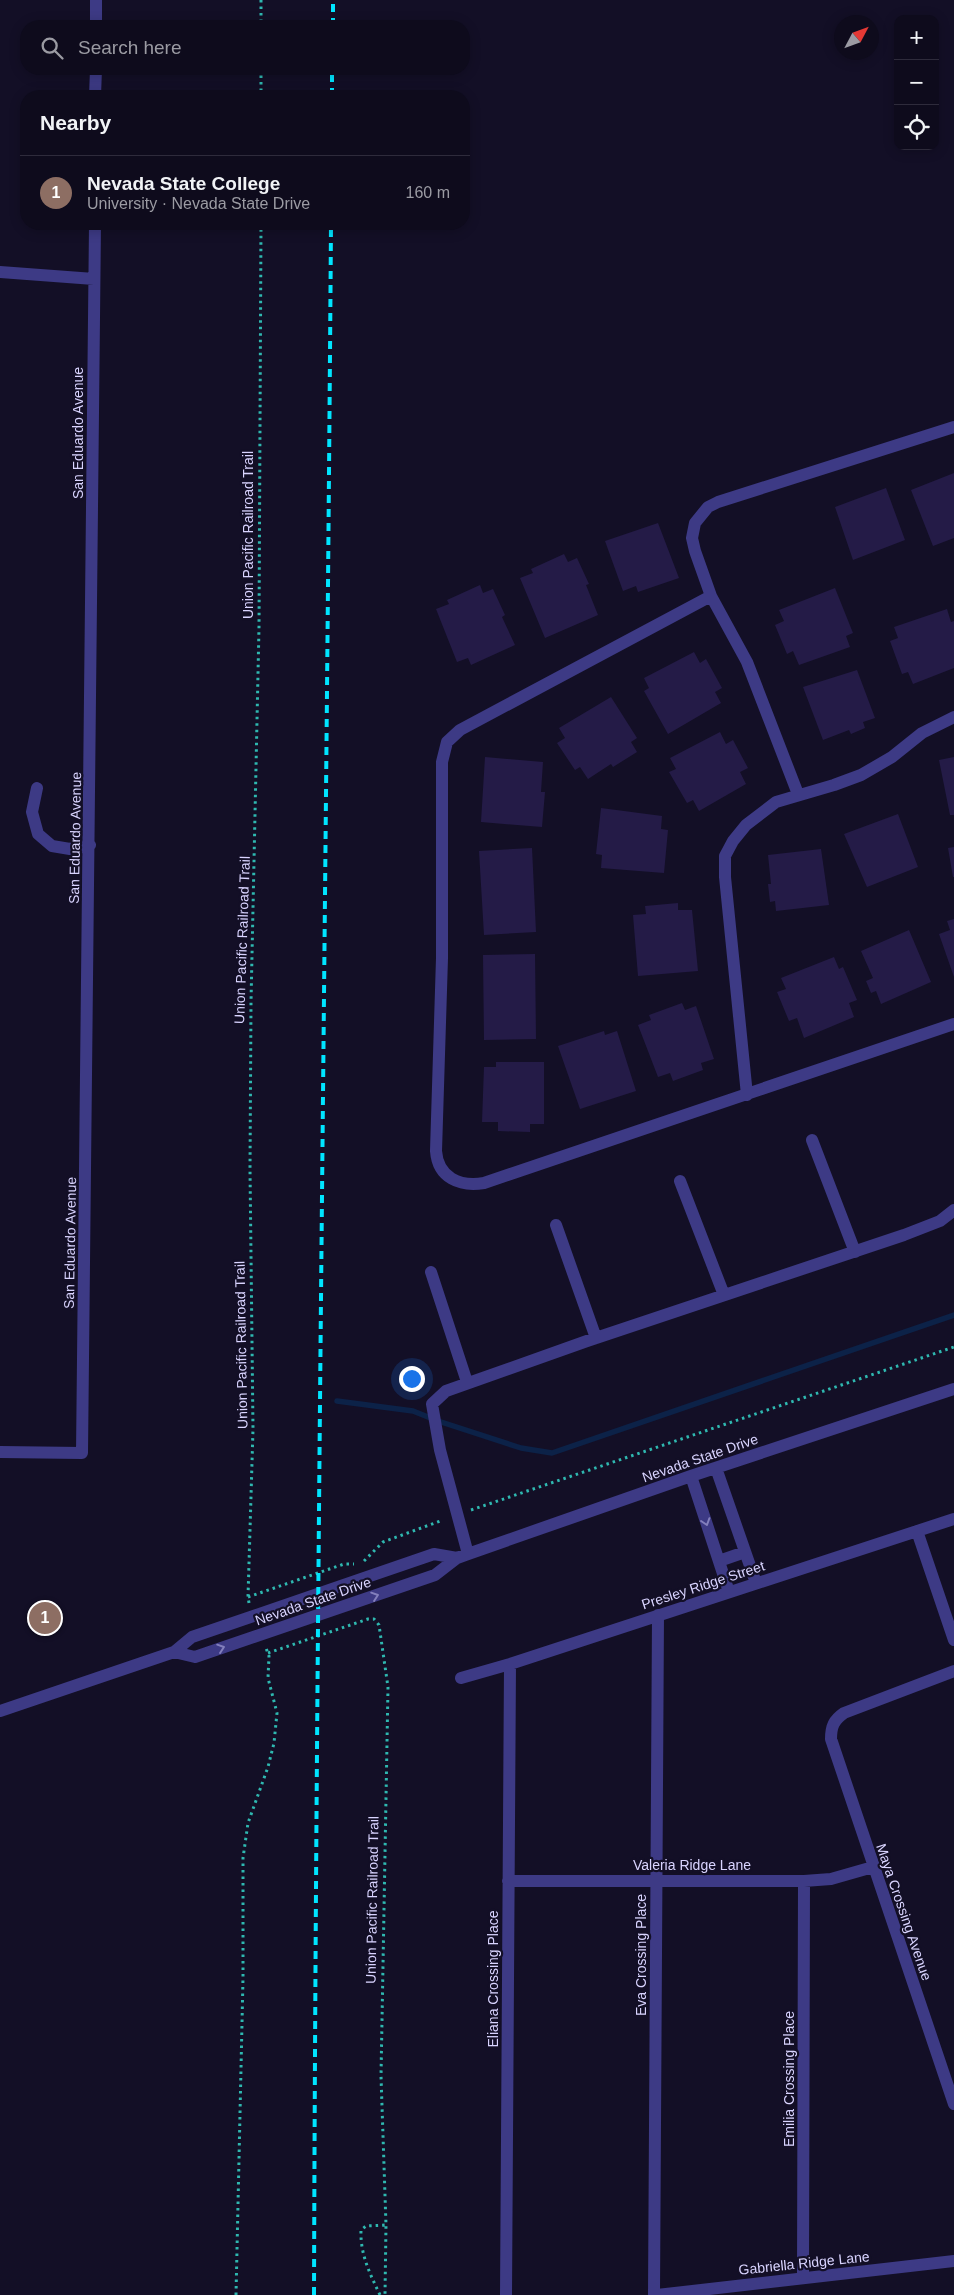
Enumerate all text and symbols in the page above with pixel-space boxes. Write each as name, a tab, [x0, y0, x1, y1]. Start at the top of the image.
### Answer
north arrow	[834, 15, 879, 60]
map controls	[894, 15, 939, 150]
button: +	[894, 15, 939, 60]
search box	[20, 20, 470, 75]
icon: search	[38, 34, 66, 62]
text: Search here	[78, 37, 182, 58]
button: −	[894, 60, 939, 105]
button: locate	[894, 105, 939, 150]
text: Nearby	[40, 111, 111, 134]
text: Nevada State College	[87, 173, 280, 194]
text: 1	[52, 184, 60, 201]
text: 160 m	[406, 184, 450, 201]
text: University · Nevada State Drive	[87, 195, 310, 212]
street label: San Eduardo Avenue	[70, 367, 86, 499]
street label: Union Pacific Railroad Trail	[240, 451, 256, 619]
street label: San Eduardo Avenue	[66, 772, 84, 904]
street label: Union Pacific Railroad Trail	[231, 856, 253, 1024]
street label: San Eduardo Avenue	[61, 1177, 79, 1309]
street label: Union Pacific Railroad Trail	[232, 1261, 250, 1429]
your location	[399, 1366, 425, 1392]
street label: Nevada State Drive	[640, 1431, 760, 1485]
one-way arrow	[701, 1517, 711, 1526]
street label: Presley Ridge Street	[639, 1558, 767, 1612]
street label: Nevada State Drive	[253, 1574, 373, 1628]
one-way arrow	[370, 1591, 378, 1601]
pin: 1	[29, 1599, 61, 1637]
one-way arrow	[216, 1644, 224, 1654]
street label: Union Pacific Railroad Trail	[363, 1816, 381, 1984]
street label: Maya Crossing Avenue	[873, 1841, 935, 1983]
street label: Valeria Ridge Lane	[633, 1857, 751, 1873]
street label: Eva Crossing Place	[633, 1894, 649, 2016]
street label: Eliana Crossing Place	[485, 1910, 501, 2047]
street label: Emilia Crossing Place	[781, 2011, 797, 2147]
street label: Gabriella Ridge Lane	[738, 2248, 870, 2278]

